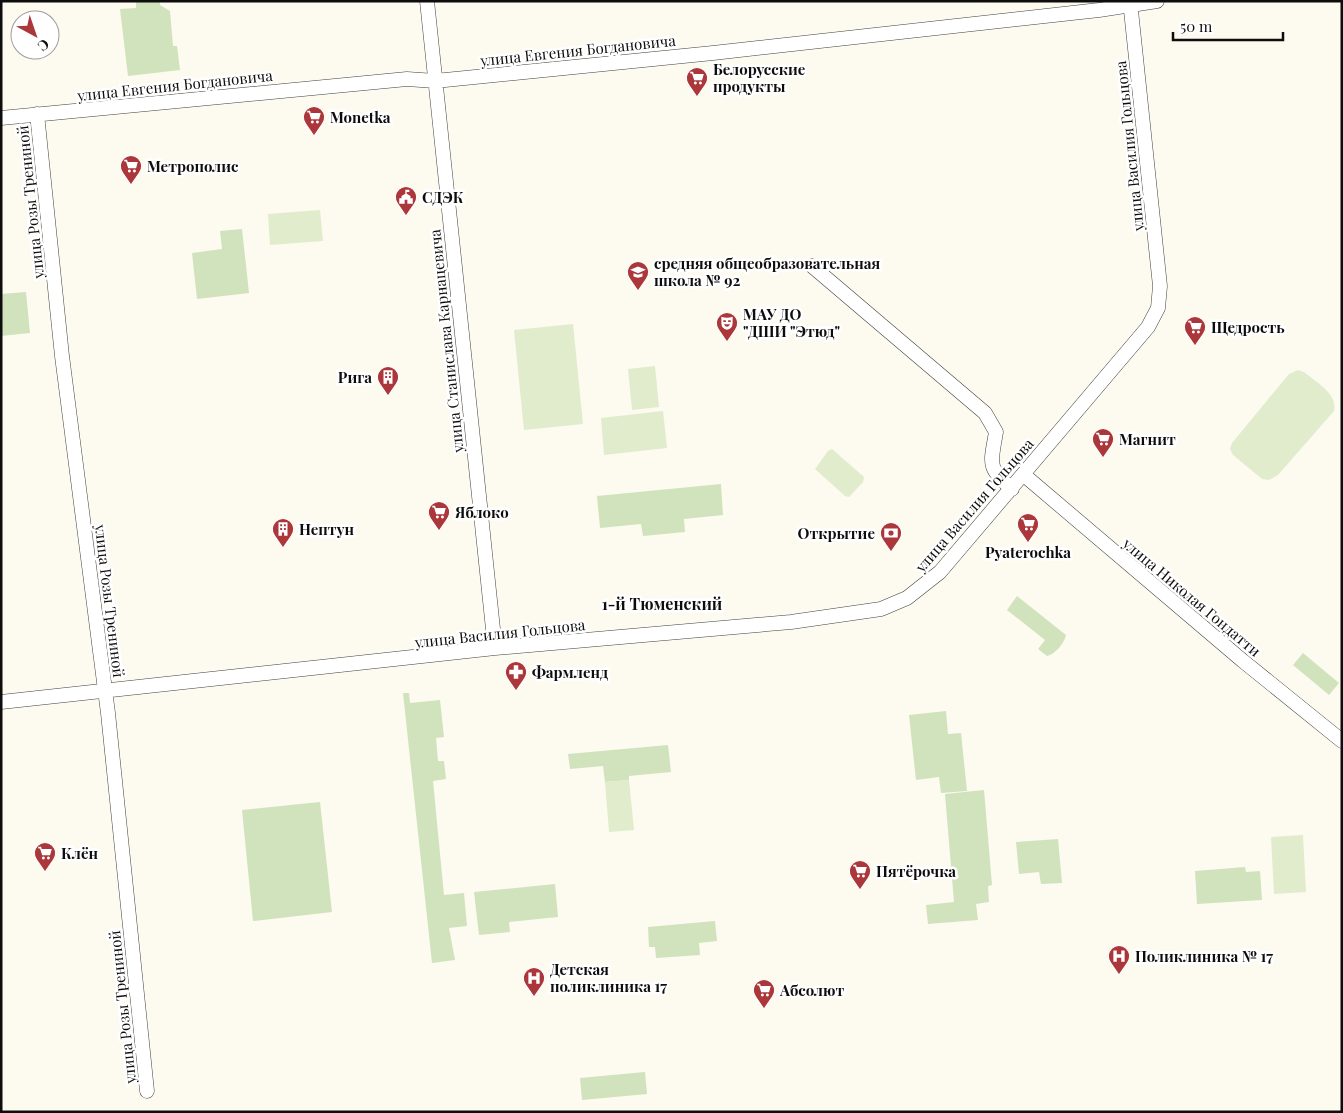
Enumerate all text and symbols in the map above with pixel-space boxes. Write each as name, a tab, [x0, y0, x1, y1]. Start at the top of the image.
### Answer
north arrow	[10, 10, 60, 60]
scale bar	[1173, 10, 1283, 42]
text: 50 m	[1180, 16, 1213, 36]
street label: улица Евгения Богдановича	[478, 30, 677, 70]
text: С	[34, 35, 54, 56]
place label: Белорусские продукты	[713, 59, 806, 96]
street label: улица Василия Гольцова	[1110, 59, 1148, 233]
street label: улица Евгения Богдановича	[75, 65, 274, 105]
supermarket icon: Белорусские продукты	[685, 66, 709, 97]
supermarket icon: Monetka	[302, 105, 326, 136]
place label: Monetka	[330, 107, 391, 127]
street label: улица Розы Трениной	[12, 124, 48, 281]
supermarket icon: Метрополис	[119, 154, 143, 185]
place label: Метрополис	[147, 156, 239, 176]
public building icon: СДЭК	[394, 185, 418, 216]
place label: СДЭК	[422, 187, 464, 207]
street label: улица Станислава Карнацевича	[424, 228, 468, 455]
place label: средняя общеобразовательная школа № 92	[654, 253, 881, 290]
school or university icon: средняя общеобразовательная школа № 92	[626, 260, 650, 291]
place label: МАУ ДО "ДШИ "Этюд"	[743, 304, 840, 341]
theatre icon: МАУ ДО "ДШИ "Этюд"	[715, 311, 739, 342]
supermarket icon: Щедрость	[1183, 315, 1207, 346]
place label: Щедрость	[1211, 317, 1285, 337]
building icon: Рига	[376, 365, 400, 396]
place label: Рига	[338, 367, 372, 387]
supermarket icon: Магнит	[1091, 427, 1115, 458]
place label: Магнит	[1119, 429, 1176, 449]
street label: улица Василия Гольцова	[910, 433, 1038, 577]
supermarket icon: Яблоко	[427, 500, 451, 531]
place label: Яблоко	[454, 502, 509, 522]
supermarket icon: Pyaterochka	[1016, 512, 1040, 543]
building icon: Нептун	[271, 517, 295, 548]
place label: Нептун	[299, 519, 354, 539]
bank icon: Открытие	[879, 521, 903, 552]
street label: улица Розы Трениной	[91, 522, 129, 679]
place label: Открытие	[798, 523, 875, 543]
street label: улица Николая Гондатти	[1118, 533, 1265, 661]
place label: Pyaterochka	[985, 542, 1071, 562]
district label: 1-й Тюменский	[602, 593, 723, 614]
street label: улица Василия Гольцова	[413, 614, 587, 652]
pharmacy icon: Фармленд	[504, 660, 528, 691]
place label: Фармленд	[532, 662, 608, 682]
supermarket icon: Клён	[33, 841, 57, 872]
place label: Клён	[61, 843, 98, 863]
supermarket icon: Пятёрочка	[848, 859, 872, 890]
place label: Пятёрочка	[876, 861, 956, 881]
street label: улица Розы Трениной	[104, 929, 140, 1086]
hospital icon: Поликлиника № 17	[1107, 944, 1131, 975]
place label: Поликлиника № 17	[1135, 946, 1273, 966]
place label: Детская поликлиника 17	[550, 959, 667, 996]
hospital icon: Детская поликлиника 17	[522, 966, 546, 997]
supermarket icon: Абсолют	[752, 978, 776, 1009]
place label: Абсолют	[779, 980, 844, 1000]

